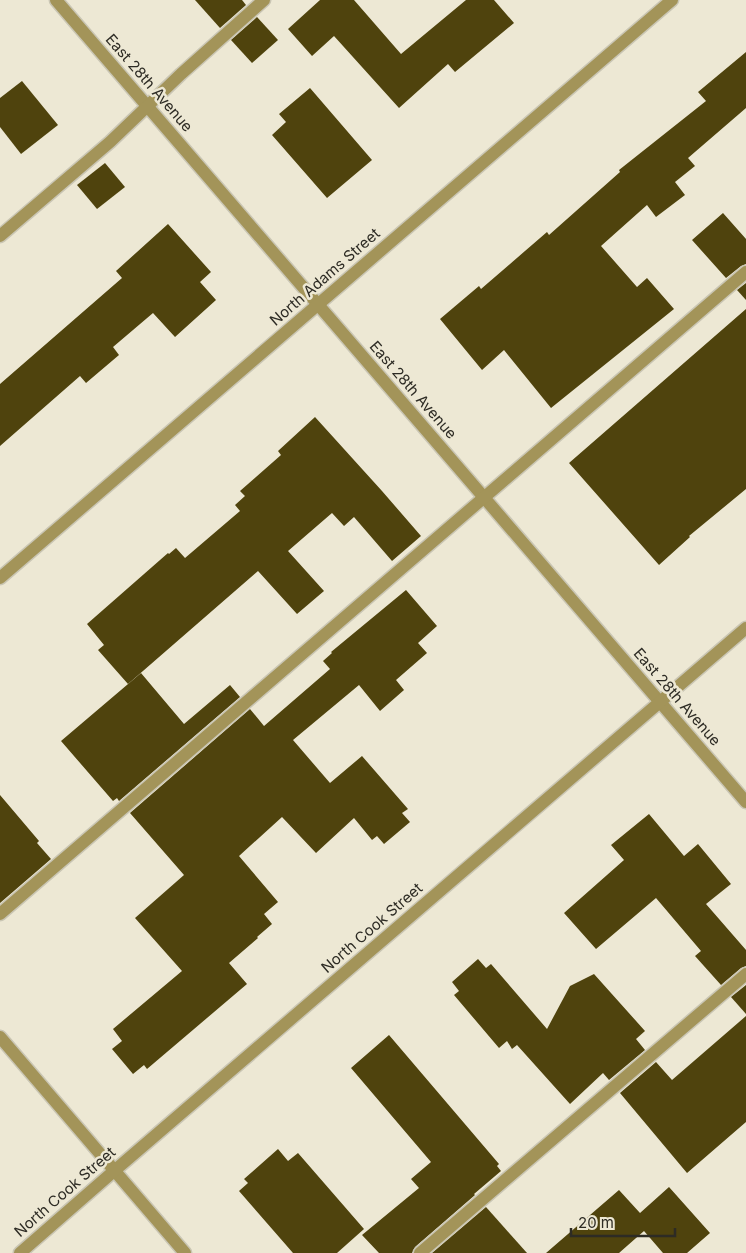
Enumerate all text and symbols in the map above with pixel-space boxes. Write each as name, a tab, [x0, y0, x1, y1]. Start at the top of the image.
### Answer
street label: East 28th Avenue	[102, 30, 197, 136]
street label: North Adams Street	[266, 224, 384, 330]
street label: East 28th Avenue	[366, 337, 461, 443]
street label: East 28th Avenue	[630, 644, 725, 750]
street label: North Cook Street	[317, 878, 426, 977]
street label: North Cook Street	[10, 1142, 119, 1241]
scale bar	[571, 1206, 675, 1238]
text: 20 m	[578, 1213, 614, 1232]

